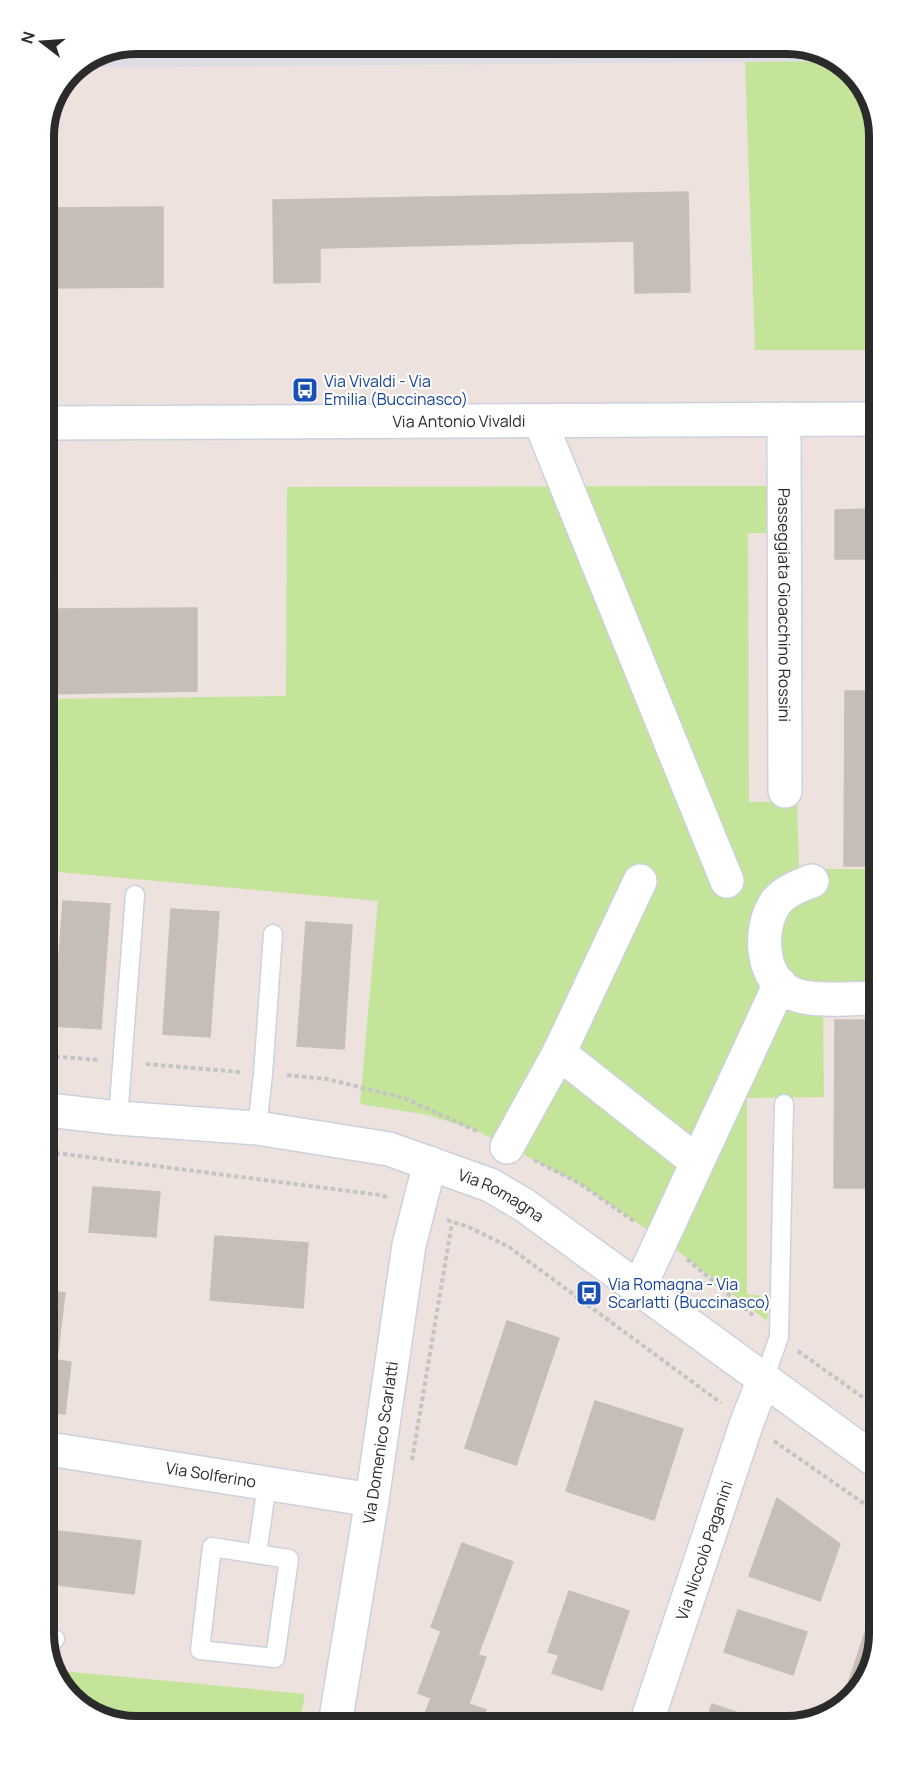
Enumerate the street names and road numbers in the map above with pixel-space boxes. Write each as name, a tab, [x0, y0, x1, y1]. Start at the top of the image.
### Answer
street label: Via Antonio Vivaldi	[392, 410, 526, 432]
street label: Passeggiata Gioacchino Rossini	[773, 488, 796, 722]
street label: Via Romagna	[455, 1163, 549, 1227]
street label: Via Domenico Scarlatti	[357, 1360, 403, 1526]
street label: Via Solferino	[164, 1457, 258, 1493]
street label: Via Niccolò Paganini	[670, 1478, 738, 1623]

